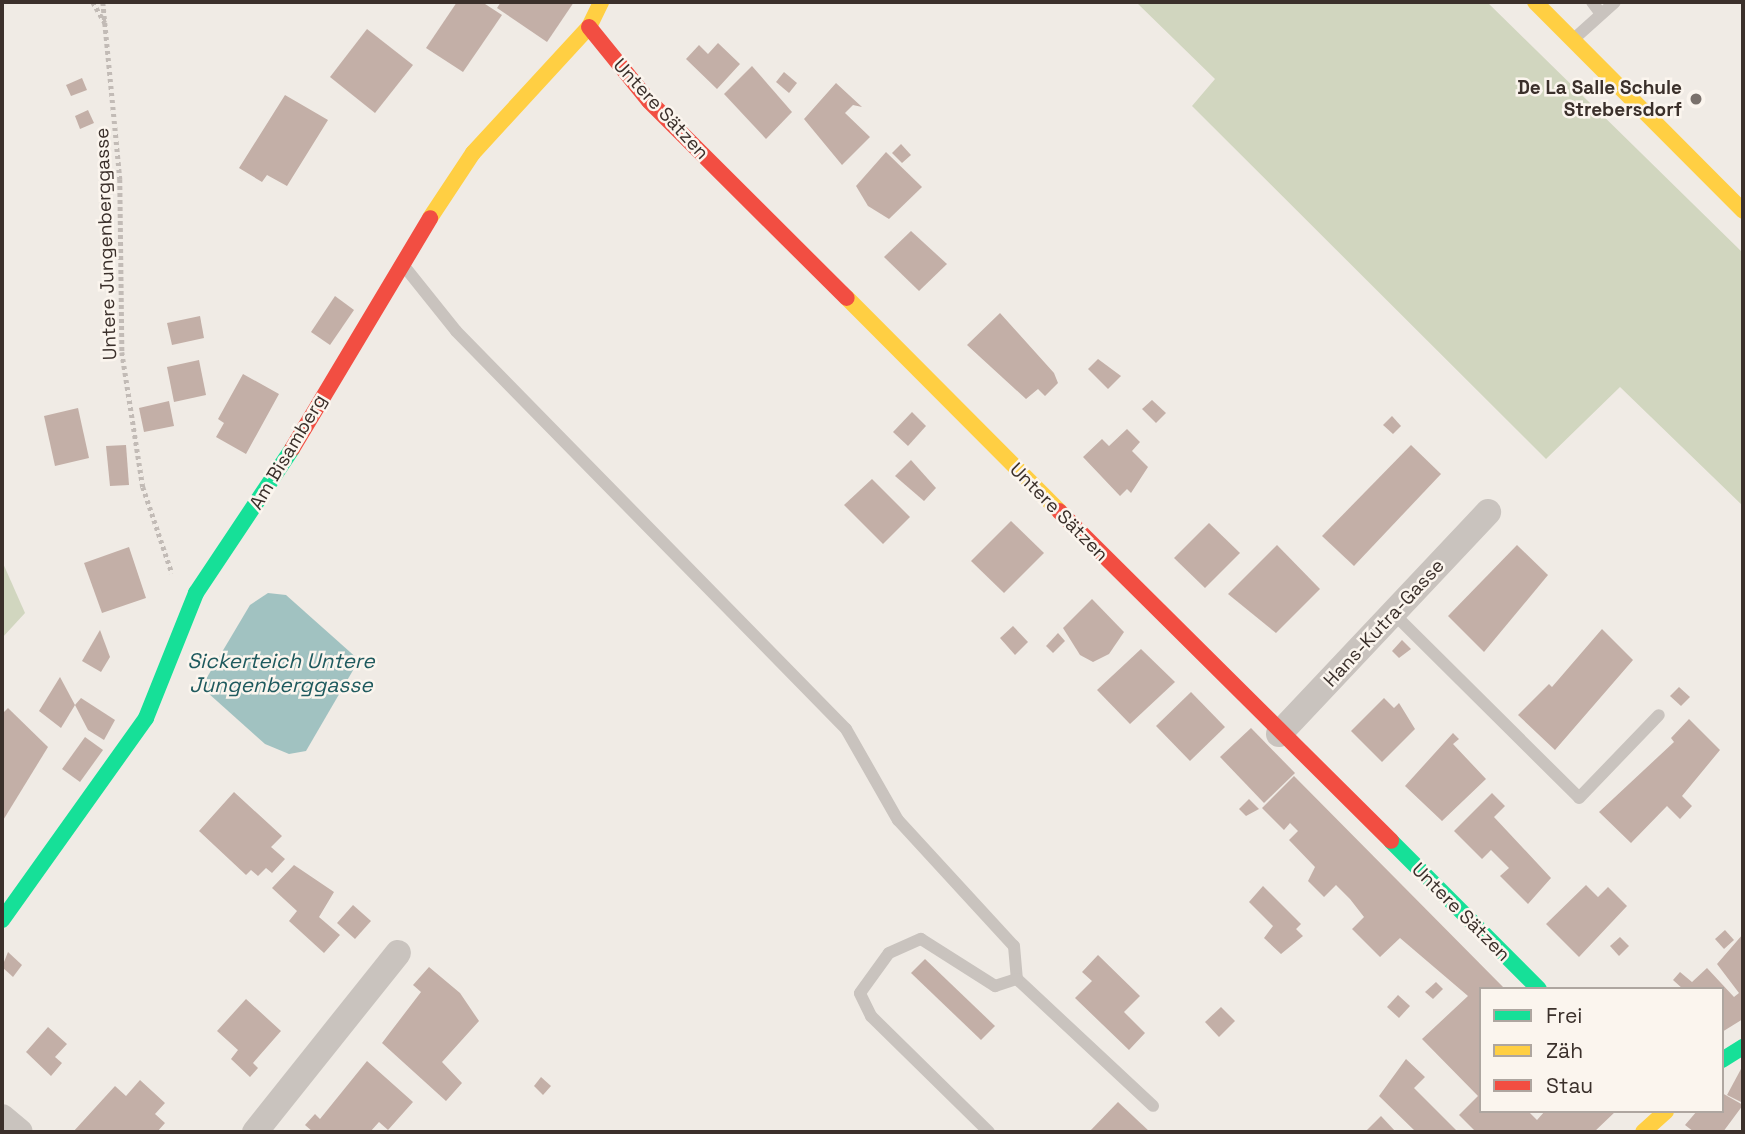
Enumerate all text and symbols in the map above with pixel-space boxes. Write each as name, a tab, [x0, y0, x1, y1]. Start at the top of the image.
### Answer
street label: Untere Sätzen	[608, 54, 714, 164]
place label: De La Salle Schule Strebersdorf	[1517, 77, 1682, 121]
marker: De La Salle Schule Strebersdorf	[1688, 91, 1704, 107]
street label: Untere Jungenberggasse	[91, 127, 121, 361]
street label: Am Bisamberg	[245, 390, 331, 514]
street label: Untere Sätzen	[1005, 458, 1113, 566]
street label: Hans-Kutra-Gasse	[1319, 554, 1449, 692]
water label: Sickerteich Untere Jungenberggasse	[187, 648, 375, 698]
street label: Untere Sätzen	[1407, 858, 1515, 966]
legend	[1479, 987, 1724, 1113]
text: Frei	[1546, 1002, 1582, 1029]
text: Zäh	[1546, 1037, 1583, 1064]
text: Stau	[1546, 1072, 1593, 1099]

